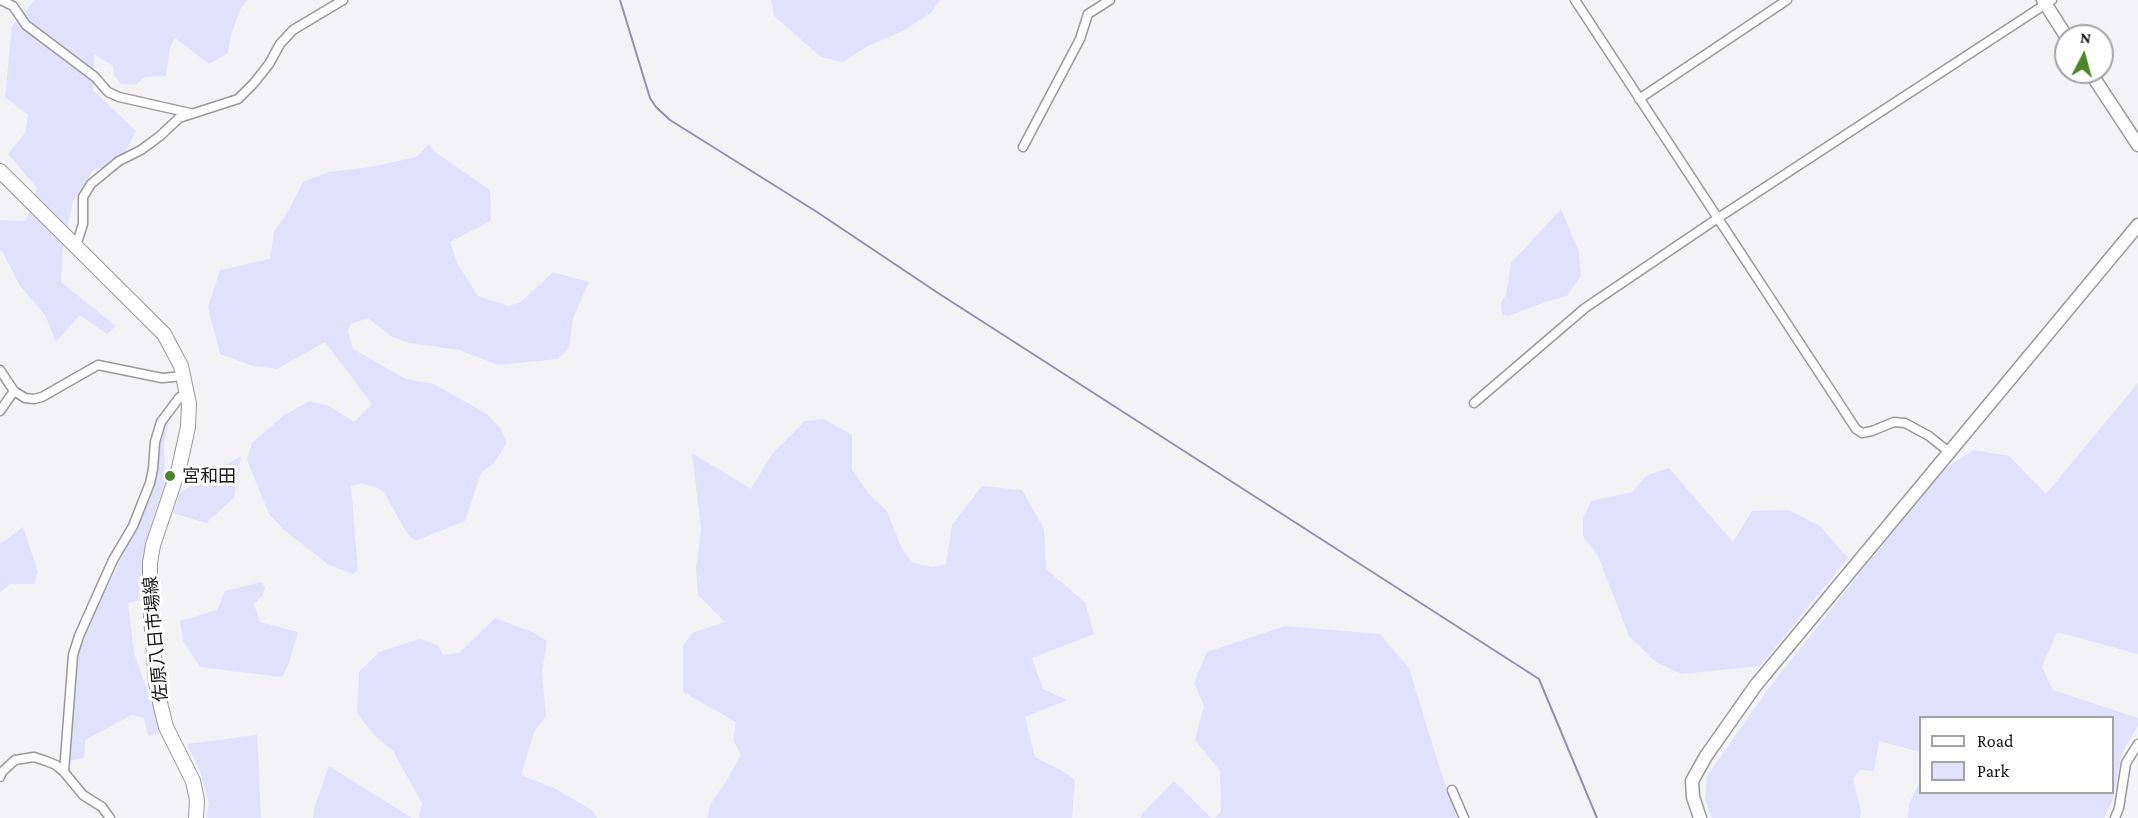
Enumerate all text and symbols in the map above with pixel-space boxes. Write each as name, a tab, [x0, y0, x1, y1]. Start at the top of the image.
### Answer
north arrow	[2054, 24, 2114, 84]
text: N	[2079, 29, 2092, 47]
place label: 宮和田	[182, 465, 236, 487]
marker: 宮和田	[163, 469, 177, 483]
street label: 佐原八日市場線	[140, 575, 172, 703]
legend	[1919, 716, 2114, 794]
text: Road	[1977, 731, 2014, 751]
text: Park	[1977, 761, 2009, 781]

